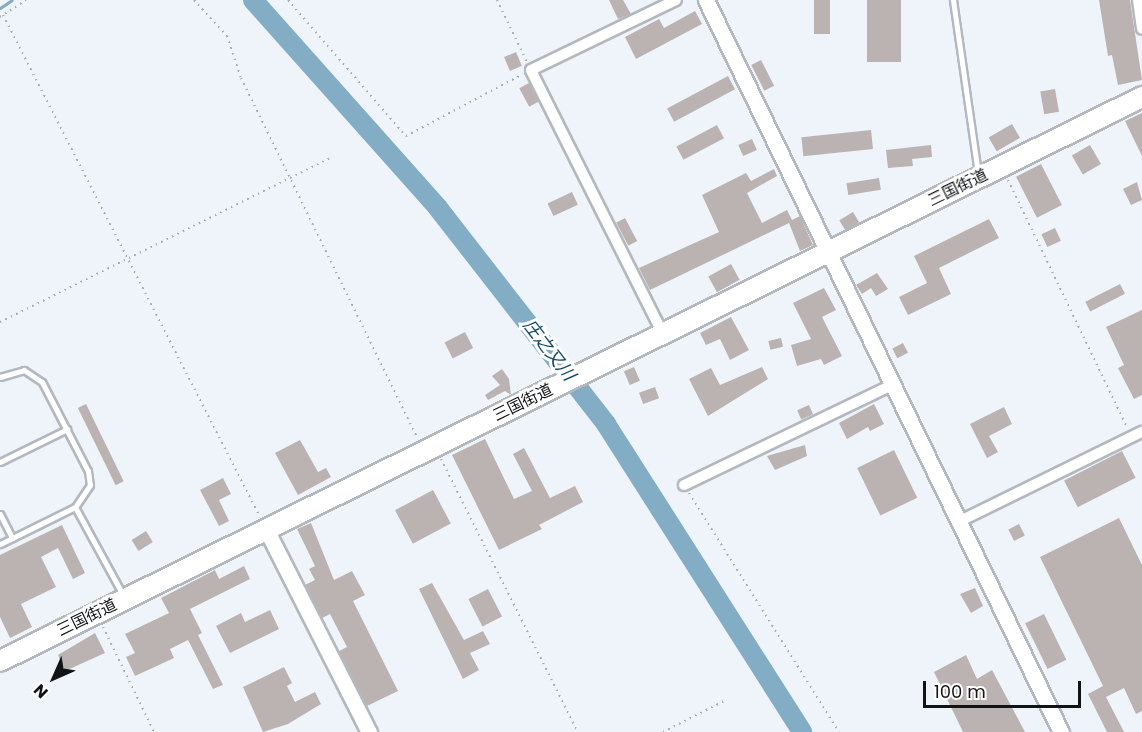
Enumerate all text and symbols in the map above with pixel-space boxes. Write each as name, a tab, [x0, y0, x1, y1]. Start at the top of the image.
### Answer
street label: 三国街道	[925, 165, 991, 211]
water label: 庄之又川	[518, 315, 580, 385]
street label: 三国街道	[490, 380, 556, 426]
street label: 三国街道	[54, 595, 120, 641]
north arrow	[24, 648, 84, 708]
scale bar	[926, 669, 1084, 707]
text: N	[29, 679, 53, 703]
text: 100 m	[934, 679, 986, 704]

